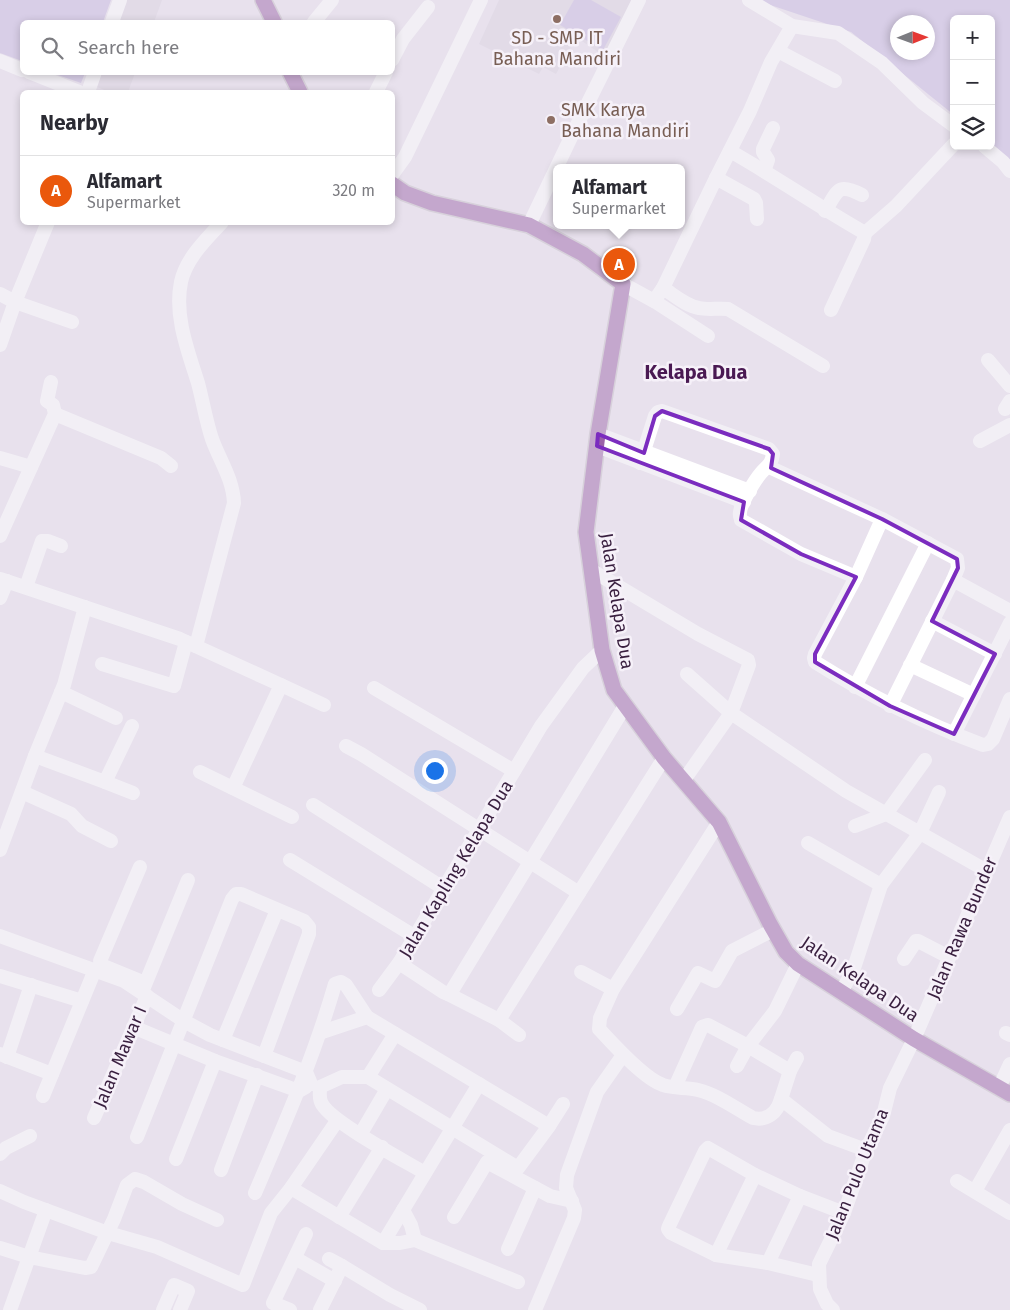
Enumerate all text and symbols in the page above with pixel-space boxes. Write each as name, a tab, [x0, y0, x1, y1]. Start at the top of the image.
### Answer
marker: SD - SMP IT Bahana Mandiri	[551, 13, 563, 25]
north arrow	[890, 15, 935, 60]
map controls	[950, 15, 995, 150]
button: +	[950, 15, 995, 60]
search box	[20, 20, 395, 75]
place label: SD - SMP IT Bahana Mandiri	[493, 27, 621, 70]
icon: search	[38, 34, 66, 62]
text: Search here	[78, 36, 179, 59]
button: −	[950, 60, 995, 105]
place label: SMK Karya Bahana Mandiri	[561, 99, 689, 142]
button: layers	[950, 105, 995, 150]
text: Nearby	[40, 110, 108, 136]
marker: SMK Karya Bahana Mandiri	[545, 114, 557, 126]
popup	[553, 164, 685, 229]
text: Alfamart	[87, 170, 162, 193]
text: Alfamart	[572, 176, 647, 199]
text: A	[51, 181, 61, 200]
text: 320 m	[332, 181, 375, 200]
text: Supermarket	[87, 193, 181, 212]
text: Supermarket	[572, 199, 666, 218]
pin: A	[603, 245, 635, 283]
district label: Kelapa Dua	[645, 360, 748, 384]
street label: Jalan Kelapa Dua	[595, 531, 639, 671]
your location	[422, 758, 448, 784]
street label: Jalan Kapling Kelapa Dua	[394, 776, 518, 962]
street label: Jalan Rawa Bunder	[922, 853, 1002, 1003]
street label: Jalan Kelapa Dua	[797, 931, 923, 1027]
street label: Jalan Mawar I	[89, 1003, 151, 1111]
street label: Jalan Pulo Utama	[821, 1105, 893, 1243]

